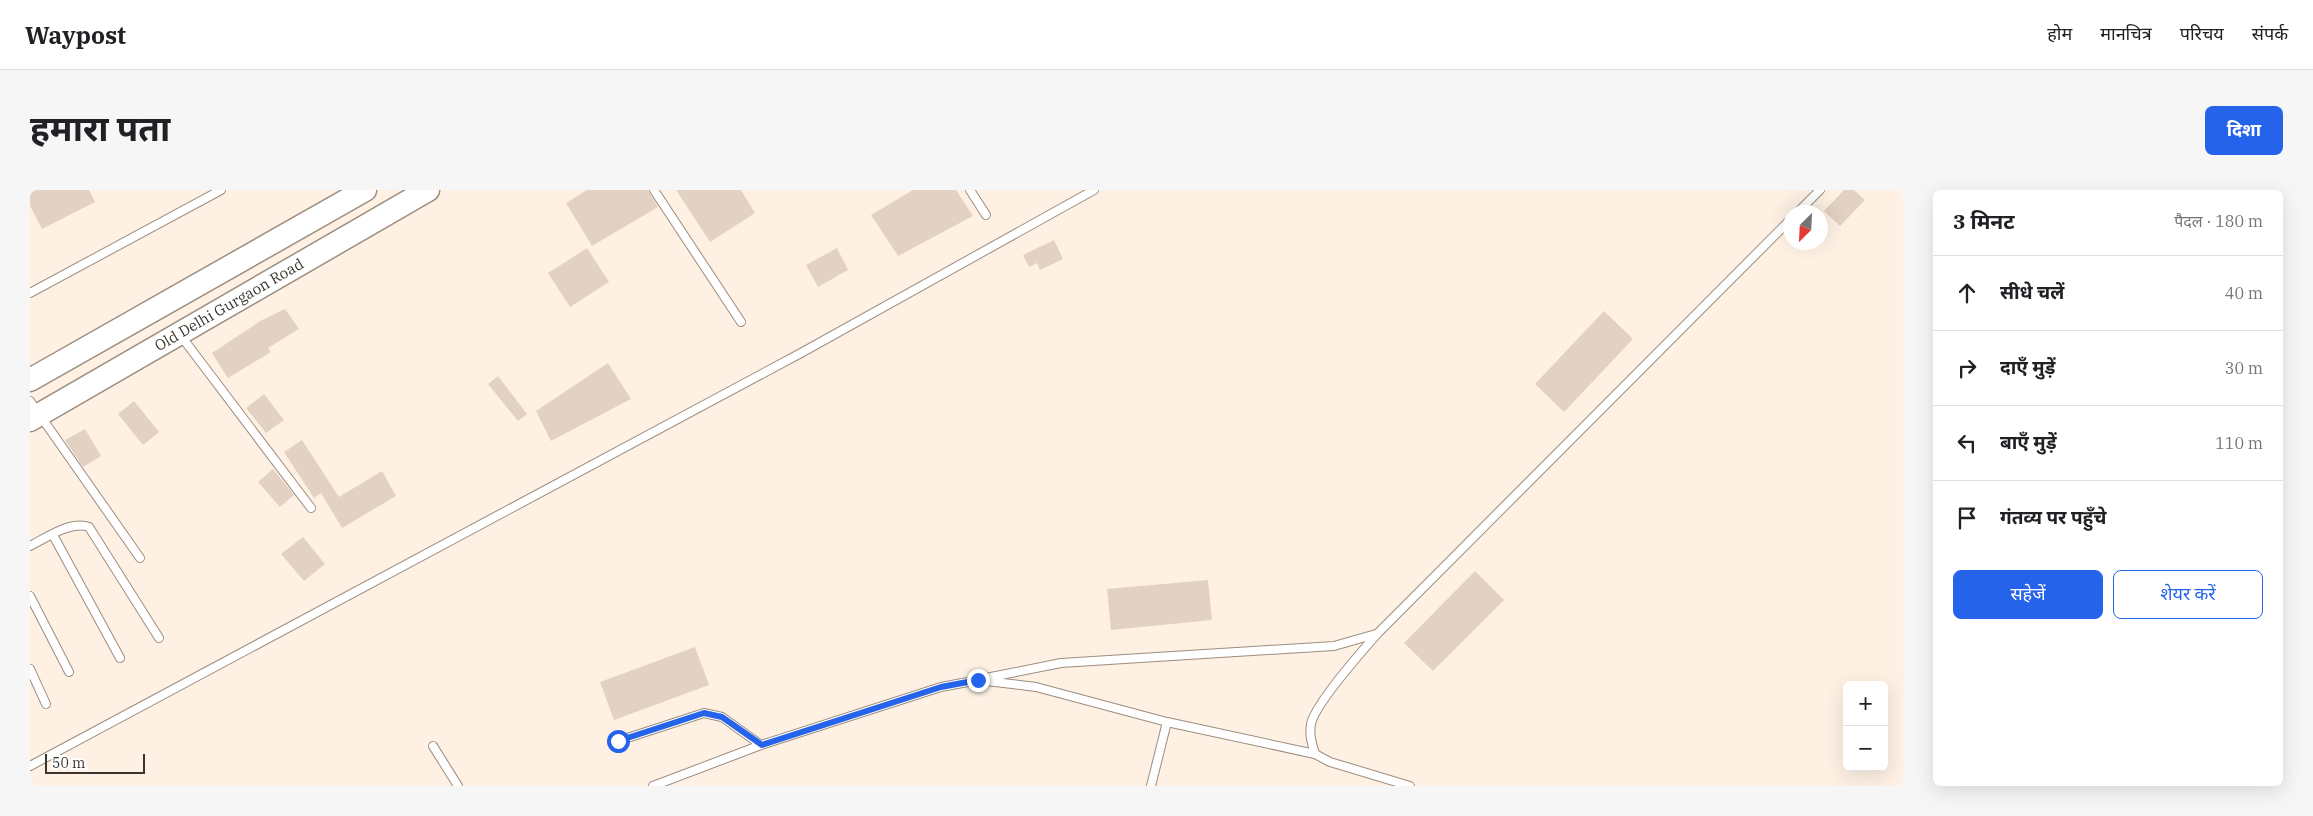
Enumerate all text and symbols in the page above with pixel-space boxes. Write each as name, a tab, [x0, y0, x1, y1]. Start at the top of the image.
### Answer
text: Waypost	[25, 19, 126, 51]
text: होम	[2047, 22, 2072, 45]
text: मानचित्र	[2100, 22, 2152, 45]
text: परिचय	[2180, 22, 2224, 45]
text: संपर्क	[2252, 22, 2288, 45]
text: हमारा पता	[30, 105, 170, 151]
button: दिशा	[2205, 106, 2283, 155]
north arrow	[1783, 205, 1828, 250]
text: 3 मिनट	[1953, 207, 2015, 235]
text: पैदल · 180 m	[2174, 211, 2263, 231]
street label: Old Delhi Gurgaon Road	[151, 254, 307, 355]
icon: ahead	[1953, 279, 1981, 307]
text: सीधे चलें	[2000, 280, 2064, 304]
text: 40 m	[2225, 283, 2263, 303]
icon: right	[1953, 354, 1981, 382]
text: दाएँ मुड़ें	[2000, 355, 2055, 379]
text: 30 m	[2225, 358, 2263, 378]
icon: left	[1953, 429, 1981, 457]
text: बाएँ मुड़ें	[2000, 430, 2057, 454]
text: 110 m	[2215, 433, 2263, 453]
icon: arrive	[1953, 504, 1981, 532]
text: गंतव्य पर पहुँचे	[2000, 505, 2107, 529]
button: सहेजें	[1953, 570, 2103, 619]
button: शेयर करें	[2113, 570, 2263, 619]
route end	[967, 669, 990, 692]
map controls	[1843, 681, 1888, 771]
button: +	[1843, 681, 1888, 726]
button: −	[1843, 726, 1888, 771]
route start	[607, 730, 630, 753]
scale bar	[45, 751, 145, 774]
text: 50 m	[52, 754, 85, 772]

